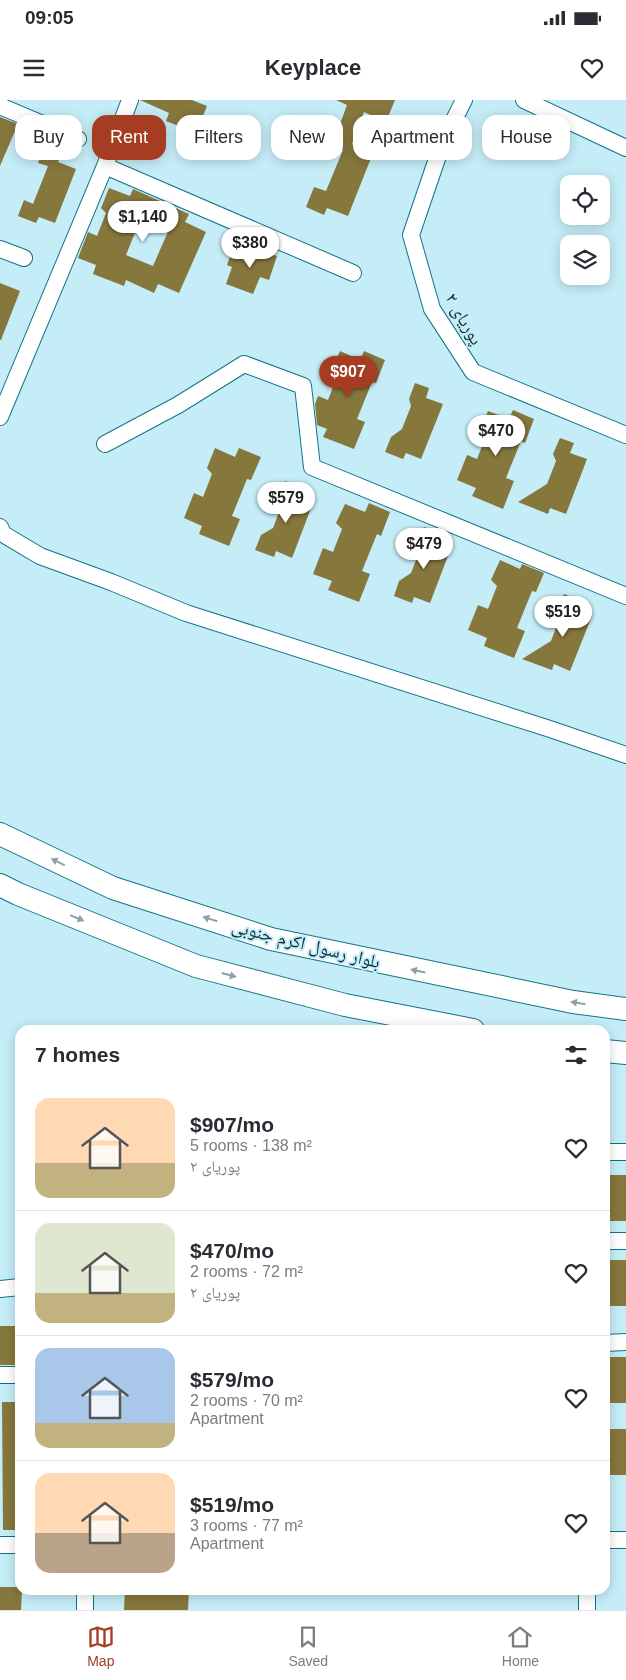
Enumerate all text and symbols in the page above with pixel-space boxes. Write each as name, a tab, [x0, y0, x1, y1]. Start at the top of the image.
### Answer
text: 09:05	[25, 7, 74, 28]
icon: menu	[20, 54, 48, 82]
icon: heart	[578, 54, 606, 82]
text: Keyplace	[265, 55, 361, 80]
chip: Buy	[15, 115, 82, 160]
chip: Rent	[92, 115, 166, 160]
chip: Filters	[176, 115, 261, 160]
chip: New	[271, 115, 343, 160]
chip: Apartment	[353, 115, 472, 160]
chip: House	[482, 115, 570, 160]
map controls	[560, 175, 610, 285]
button: locate	[560, 175, 610, 225]
pin: $1,140	[102, 200, 184, 243]
text: $1,140	[119, 208, 167, 225]
pin: $380	[220, 226, 280, 269]
text: $380	[232, 234, 268, 251]
button: layers	[560, 235, 610, 285]
street label: پوریای ۲	[440, 290, 487, 349]
pin: $907	[318, 356, 378, 398]
text: $907	[330, 363, 366, 380]
pin: $470	[466, 414, 526, 457]
text: $470	[478, 422, 514, 439]
pin: $579	[256, 482, 316, 524]
text: $579	[268, 489, 304, 506]
pin: $479	[394, 528, 454, 570]
text: $479	[406, 535, 442, 552]
pin: $519	[533, 596, 593, 638]
text: $519	[545, 603, 581, 620]
one-way arrow	[51, 858, 65, 866]
one-way arrow	[70, 914, 85, 922]
one-way arrow	[202, 915, 217, 923]
street label: بلوار رسول اکرم جنوبی	[229, 916, 382, 974]
one-way arrow	[410, 966, 426, 974]
one-way arrow	[222, 971, 237, 979]
one-way arrow	[569, 998, 585, 1006]
icon: filters	[562, 1041, 590, 1069]
text: 7 homes	[35, 1043, 120, 1066]
text: $907/mo	[190, 1113, 274, 1136]
icon: home	[75, 1118, 135, 1178]
icon: heart	[562, 1134, 590, 1162]
text: 5 rooms · 138 m²	[190, 1137, 312, 1154]
text: پوریای ۲	[190, 1158, 240, 1175]
text: $470/mo	[190, 1239, 274, 1262]
icon: home	[75, 1243, 135, 1303]
icon: heart	[562, 1259, 590, 1287]
text: 2 rooms · 72 m²	[190, 1263, 303, 1280]
text: پوریای ۲	[190, 1284, 240, 1301]
icon: home	[75, 1368, 135, 1428]
text: $579/mo	[190, 1368, 274, 1391]
icon: heart	[562, 1384, 590, 1412]
text: 2 rooms · 70 m²	[190, 1392, 303, 1409]
text: Apartment	[190, 1410, 264, 1427]
icon: home	[75, 1493, 135, 1553]
text: $519/mo	[190, 1493, 274, 1516]
icon: heart	[562, 1509, 590, 1537]
text: 3 rooms · 77 m²	[190, 1517, 303, 1534]
text: Apartment	[190, 1535, 264, 1552]
tab: Map	[87, 1623, 115, 1669]
tab: Saved	[288, 1623, 328, 1669]
tab: Home	[502, 1623, 539, 1669]

